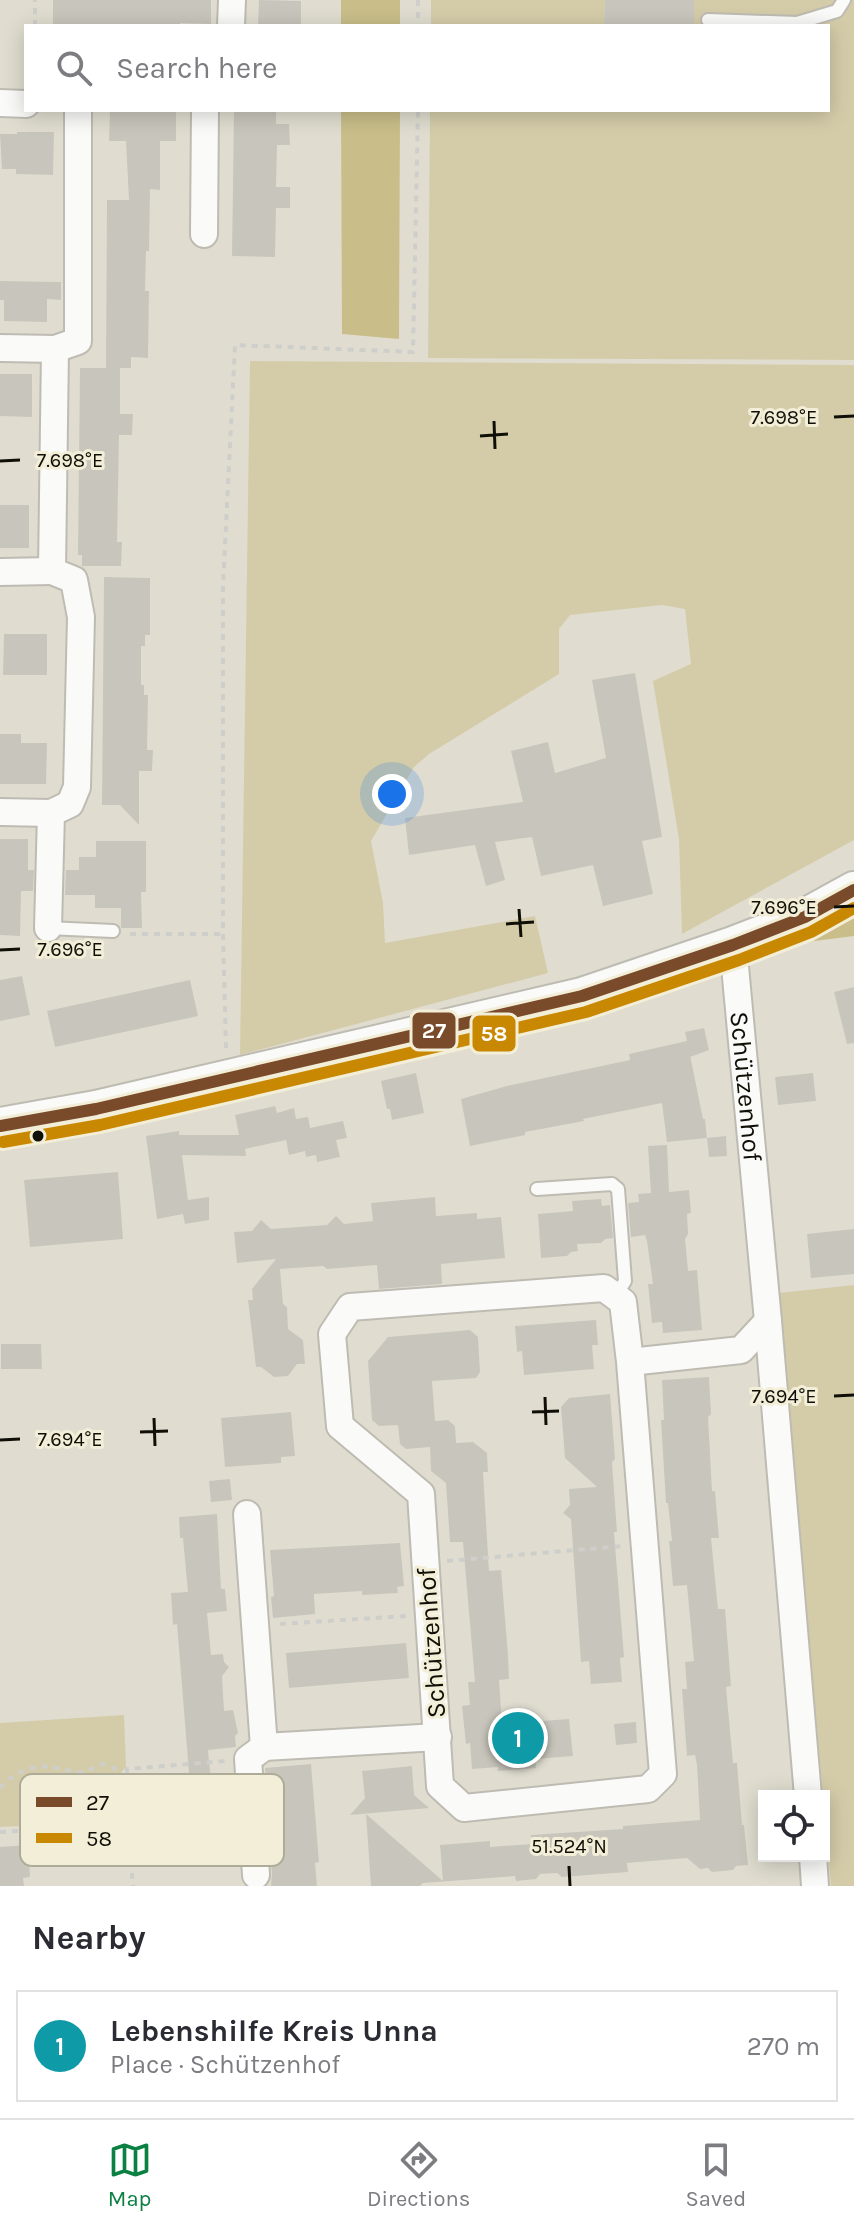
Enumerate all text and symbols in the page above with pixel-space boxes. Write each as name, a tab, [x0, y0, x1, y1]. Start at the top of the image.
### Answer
search box	[24, 24, 830, 112]
icon: search	[52, 46, 96, 90]
text: Search here	[116, 50, 277, 86]
text: 7.698°E	[751, 406, 817, 429]
text: 7.698°E	[37, 449, 103, 472]
your location	[372, 774, 412, 814]
text: 7.696°E	[751, 896, 817, 919]
text: 7.696°E	[37, 938, 103, 961]
street label: Schützenhof	[723, 1010, 768, 1164]
line badge: 27	[411, 1011, 457, 1050]
line badge: 58	[471, 1014, 517, 1053]
text: 27	[422, 1018, 446, 1044]
text: 58	[480, 1021, 508, 1047]
unlabelled marker	[30, 1128, 46, 1144]
text: 7.694°E	[751, 1385, 817, 1408]
text: 7.694°E	[37, 1428, 103, 1451]
street label: Schützenhof	[411, 1566, 452, 1719]
pin: 1	[492, 1708, 544, 1768]
legend	[20, 1774, 284, 1866]
text: 27	[86, 1790, 109, 1816]
map controls	[758, 1790, 830, 1862]
button: locate	[758, 1790, 830, 1862]
text: 58	[86, 1826, 112, 1852]
text: 51.524°N	[531, 1835, 607, 1858]
text: Nearby	[32, 1918, 146, 1958]
text: Lebenshilfe Kreis Unna	[110, 2013, 438, 2049]
text: 1	[55, 2031, 65, 2062]
text: 270 m	[747, 2031, 820, 2062]
text: Place · Schützenhof	[110, 2049, 340, 2080]
tab: Map	[108, 2138, 152, 2212]
tab: Directions	[367, 2138, 470, 2212]
tab: Saved	[686, 2138, 746, 2212]

